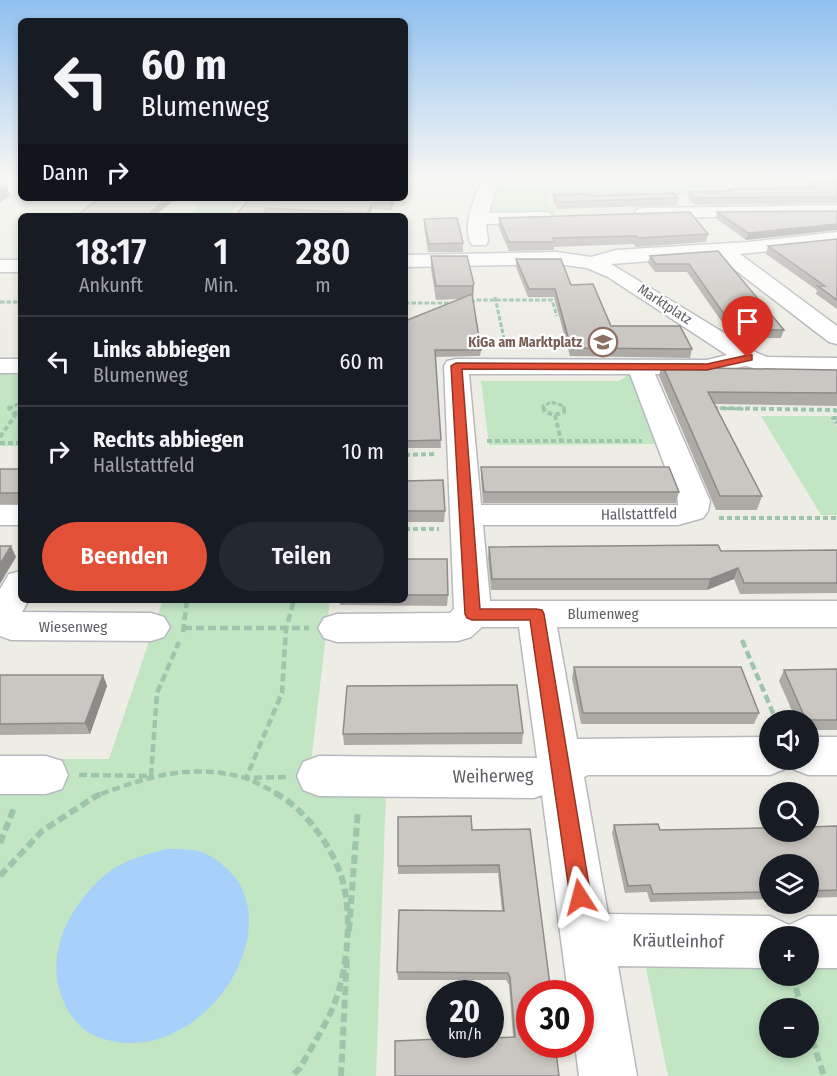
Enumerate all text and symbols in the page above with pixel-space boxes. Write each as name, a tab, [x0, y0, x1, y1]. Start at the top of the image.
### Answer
text: 60 m	[141, 40, 227, 90]
icon: left	[42, 42, 120, 120]
text: Blumenweg	[141, 91, 269, 123]
icon: right	[101, 156, 134, 189]
text: Dann	[42, 159, 89, 186]
text: 18:17	[76, 230, 146, 274]
text: 1	[214, 230, 229, 274]
text: 280	[296, 230, 350, 274]
text: Ankunft	[79, 273, 143, 297]
text: Min.	[204, 273, 238, 297]
text: m	[315, 273, 331, 297]
street label: Marktplatz	[635, 281, 695, 328]
pin	[722, 296, 773, 358]
icon: arrive	[731, 305, 764, 338]
school or university icon: KiGa am Marktplatz	[587, 326, 619, 358]
place label: KiGa am Marktplatz	[468, 334, 582, 351]
text: Links abbiegen	[93, 336, 231, 363]
icon: left	[42, 345, 75, 378]
text: 60 m	[340, 348, 384, 375]
text: Blumenweg	[93, 363, 188, 387]
text: Rechts abbiegen	[93, 426, 244, 453]
icon: right	[42, 435, 75, 468]
text: 10 m	[342, 438, 384, 465]
text: Hallstattfeld	[93, 453, 195, 477]
street label: Hallstattfeld	[601, 504, 677, 524]
button: Beenden	[42, 522, 207, 591]
button: Teilen	[219, 522, 384, 591]
street label: Blumenweg	[567, 605, 639, 623]
street label: Wiesenweg	[39, 618, 107, 636]
map controls	[759, 710, 819, 1058]
button: sound	[759, 710, 819, 770]
street label: Weiherweg	[453, 764, 534, 788]
button: search	[759, 782, 819, 842]
button: layers	[759, 854, 819, 914]
position arrow	[548, 865, 612, 929]
button: +	[759, 926, 819, 986]
street label: Kräutleinhof	[632, 929, 725, 953]
speed limit sign: 30	[516, 980, 594, 1058]
text: 20	[450, 994, 480, 1030]
button: −	[759, 998, 819, 1058]
text: km/h	[448, 1025, 482, 1043]

